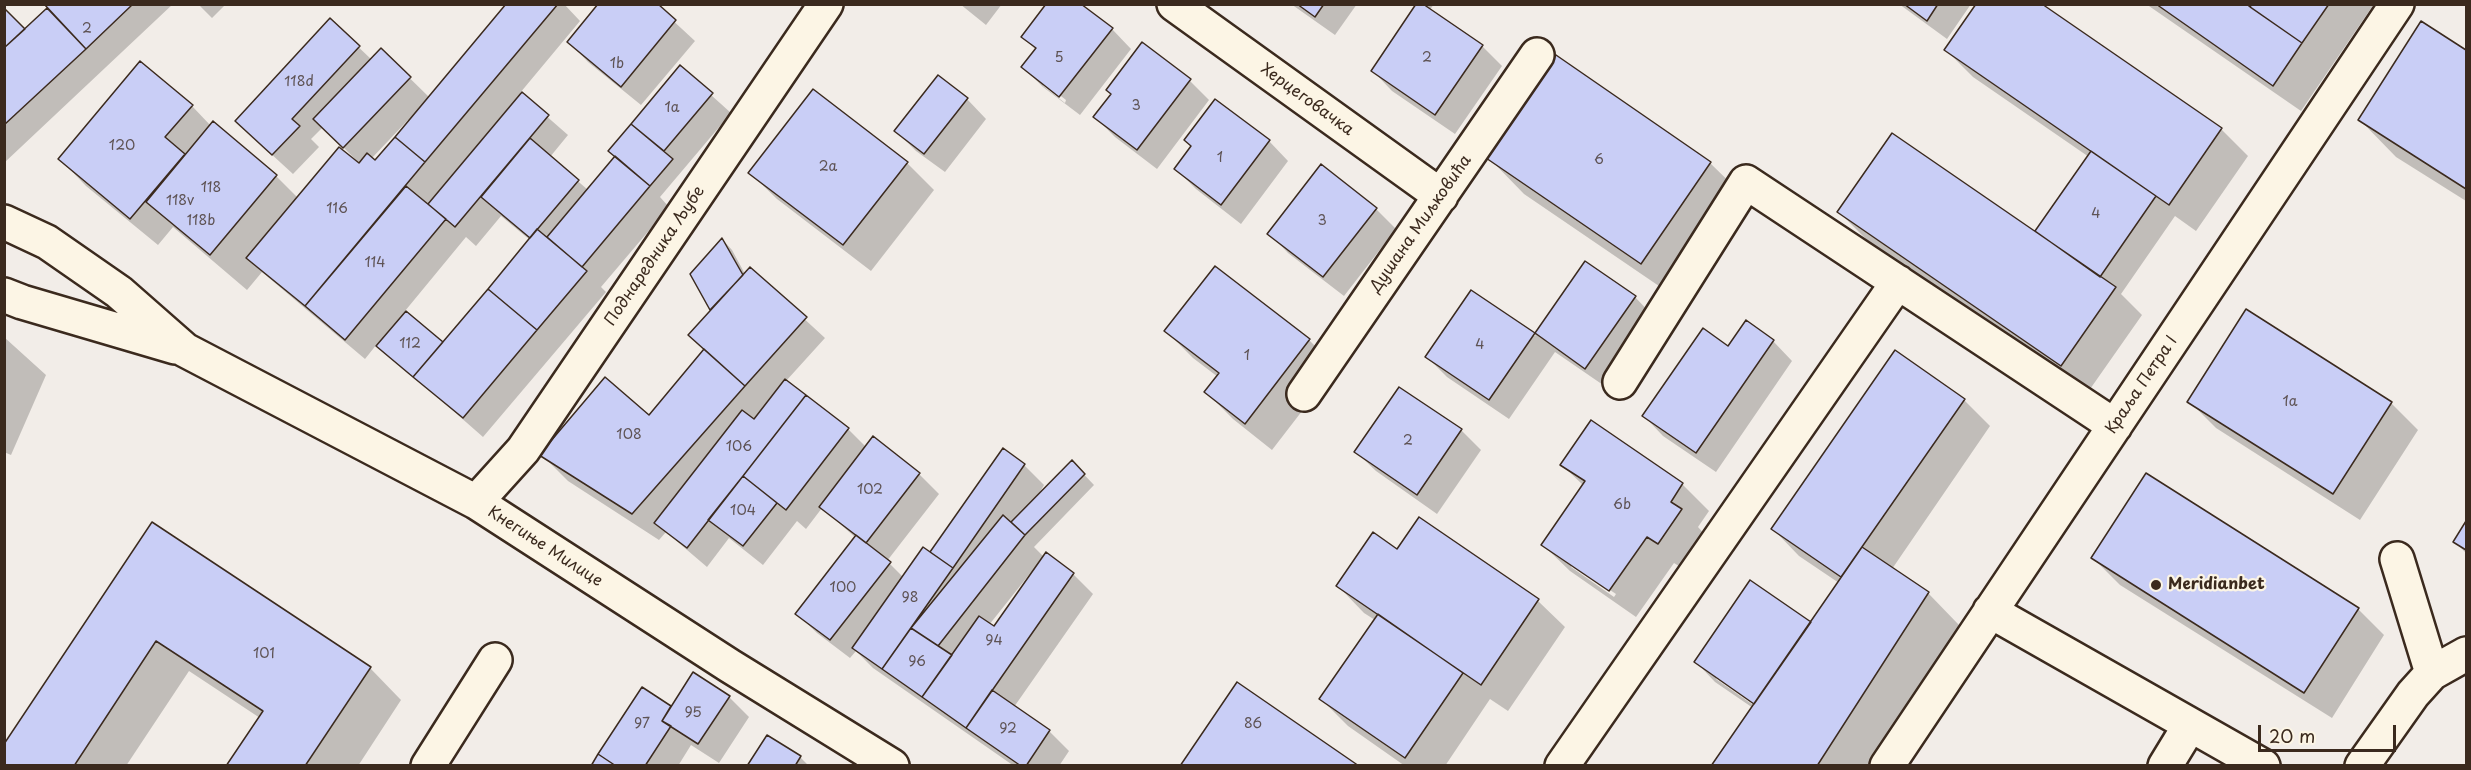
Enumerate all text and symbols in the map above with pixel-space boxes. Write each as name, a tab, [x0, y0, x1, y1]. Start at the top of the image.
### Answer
house number: 2	[82, 21, 92, 37]
house number: 5	[1054, 50, 1064, 66]
house number: 2	[1422, 50, 1432, 66]
house number: 1b	[610, 56, 624, 72]
street label: Херцеговачка	[1257, 60, 1357, 140]
house number: 118d	[284, 74, 314, 90]
house number: 3	[1131, 98, 1141, 114]
house number: 1a	[665, 100, 679, 116]
house number: 120	[109, 138, 135, 154]
house number: 1	[1217, 150, 1223, 166]
street label: Душана Миљковића	[1366, 152, 1476, 296]
house number: 6	[1594, 152, 1604, 168]
house number: 2a	[819, 159, 837, 175]
house number: 118	[201, 180, 221, 196]
street label: Поднаредника Љубе	[601, 182, 709, 330]
house number: 118v	[166, 193, 194, 209]
house number: 116	[326, 201, 348, 217]
house number: 4	[2091, 206, 2101, 222]
house number: 118b	[187, 213, 215, 229]
house number: 3	[1317, 213, 1327, 229]
house number: 114	[365, 255, 385, 271]
street label: Краља Петра I	[2102, 332, 2182, 438]
house number: 112	[399, 336, 421, 352]
house number: 4	[1475, 337, 1485, 353]
house number: 1	[1244, 348, 1250, 364]
house number: 1a	[2283, 394, 2297, 410]
house number: 108	[616, 427, 642, 443]
house number: 2	[1403, 433, 1413, 449]
house number: 106	[726, 439, 752, 455]
house number: 102	[857, 482, 883, 498]
house number: 6b	[1613, 497, 1631, 513]
street label: Кнегиње Милице	[484, 503, 606, 591]
house number: 104	[730, 503, 756, 519]
place label: Meridianbet	[2168, 575, 2265, 595]
marker: Meridianbet	[2149, 578, 2163, 592]
house number: 100	[830, 580, 856, 596]
house number: 98	[902, 590, 918, 606]
house number: 94	[985, 633, 1003, 649]
house number: 101	[253, 646, 275, 662]
house number: 96	[908, 654, 926, 670]
house number: 95	[684, 705, 702, 721]
scale bar	[2261, 713, 2399, 751]
house number: 97	[634, 716, 650, 732]
house number: 86	[1244, 716, 1262, 732]
house number: 92	[999, 721, 1017, 737]
text: 20 m	[2269, 722, 2315, 749]

